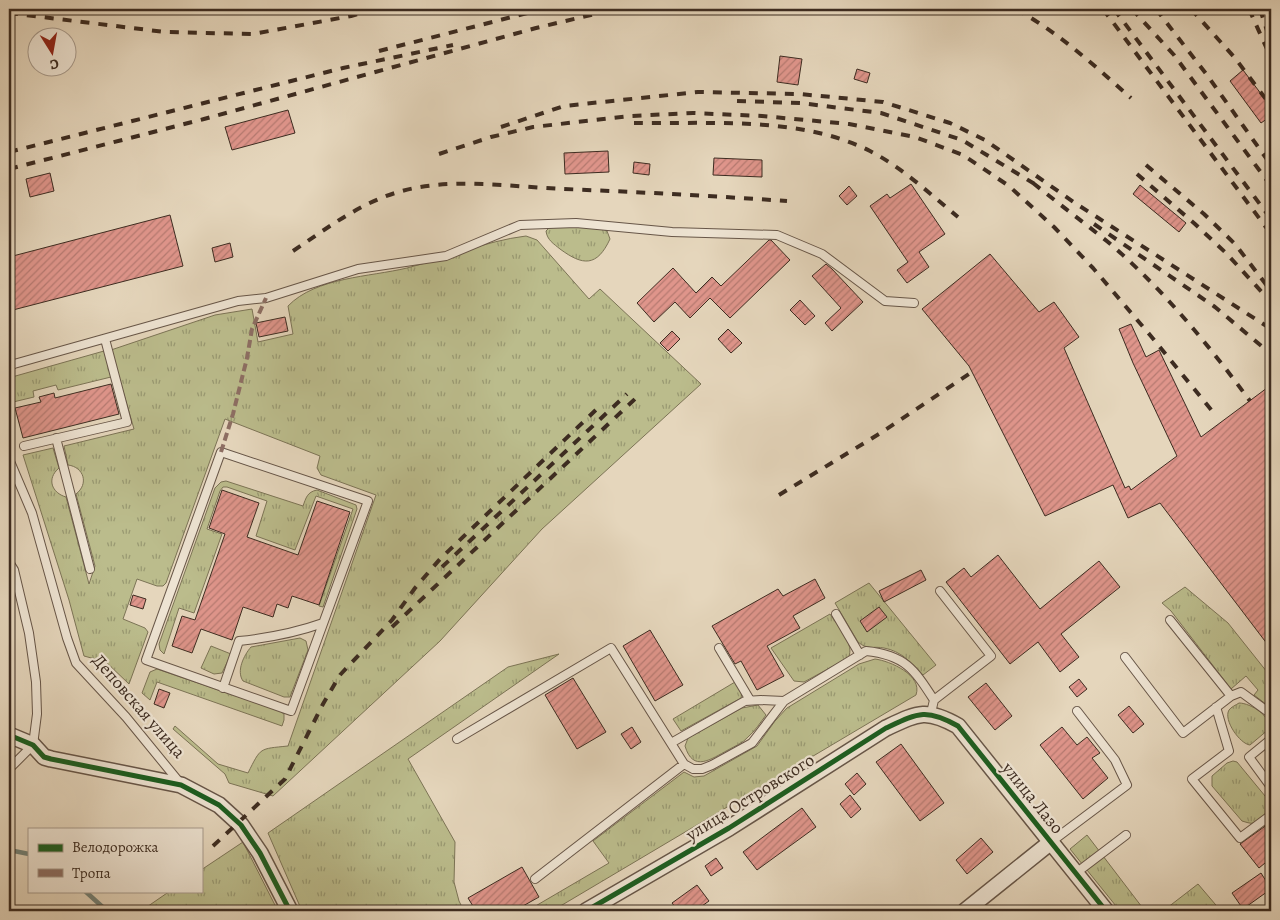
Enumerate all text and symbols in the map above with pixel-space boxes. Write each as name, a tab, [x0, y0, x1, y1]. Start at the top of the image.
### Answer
north arrow	[28, 28, 78, 78]
text: С	[48, 54, 60, 74]
street label: Деповская улица	[87, 649, 191, 764]
street label: улица Островского	[680, 748, 819, 847]
street label: улица Лазо	[996, 756, 1069, 839]
legend	[28, 828, 202, 892]
text: Велодорожка	[72, 837, 159, 857]
text: Тропа	[72, 863, 111, 883]

